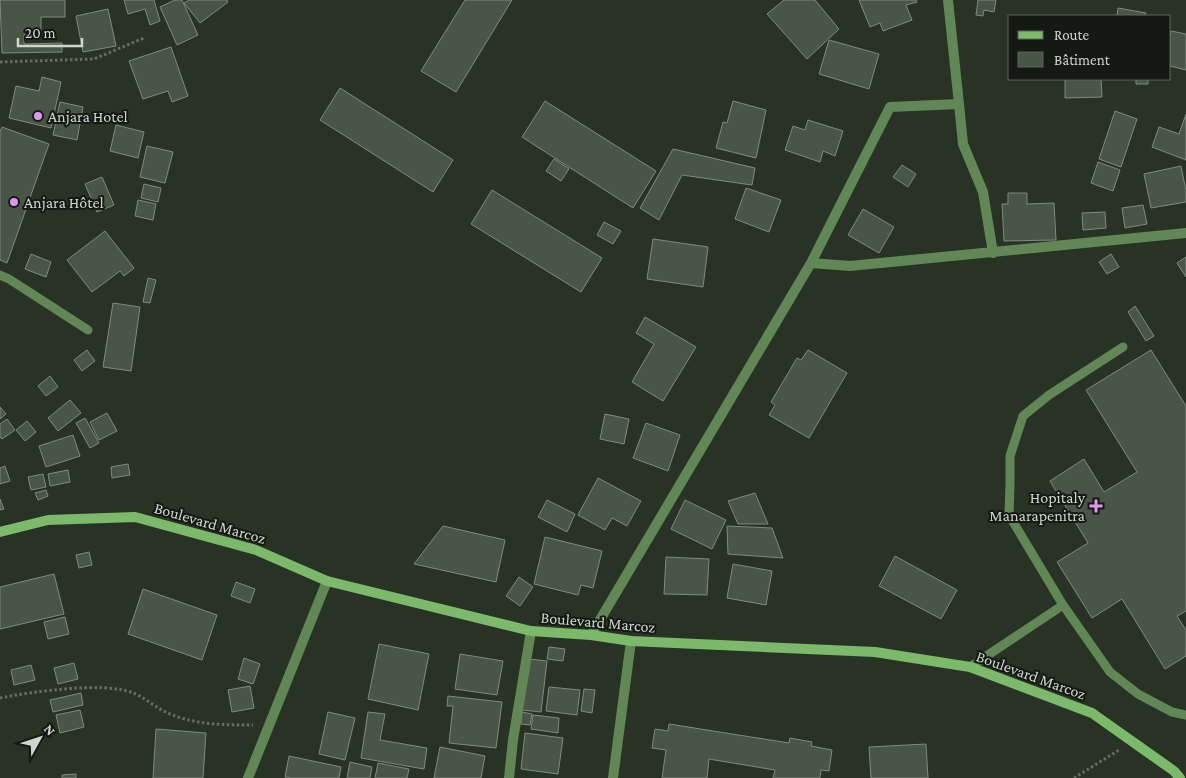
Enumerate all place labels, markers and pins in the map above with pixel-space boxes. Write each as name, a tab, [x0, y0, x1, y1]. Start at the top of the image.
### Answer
place label: Anjara Hotel	[48, 108, 128, 126]
marker: Anjara Hotel	[32, 110, 44, 122]
place label: Anjara Hôtel	[24, 194, 104, 212]
marker: Anjara Hôtel	[8, 196, 20, 208]
place label: Hopitaly Manarapenitra	[989, 489, 1086, 525]
marker: Hopitaly Manarapenitra	[1089, 499, 1103, 513]

